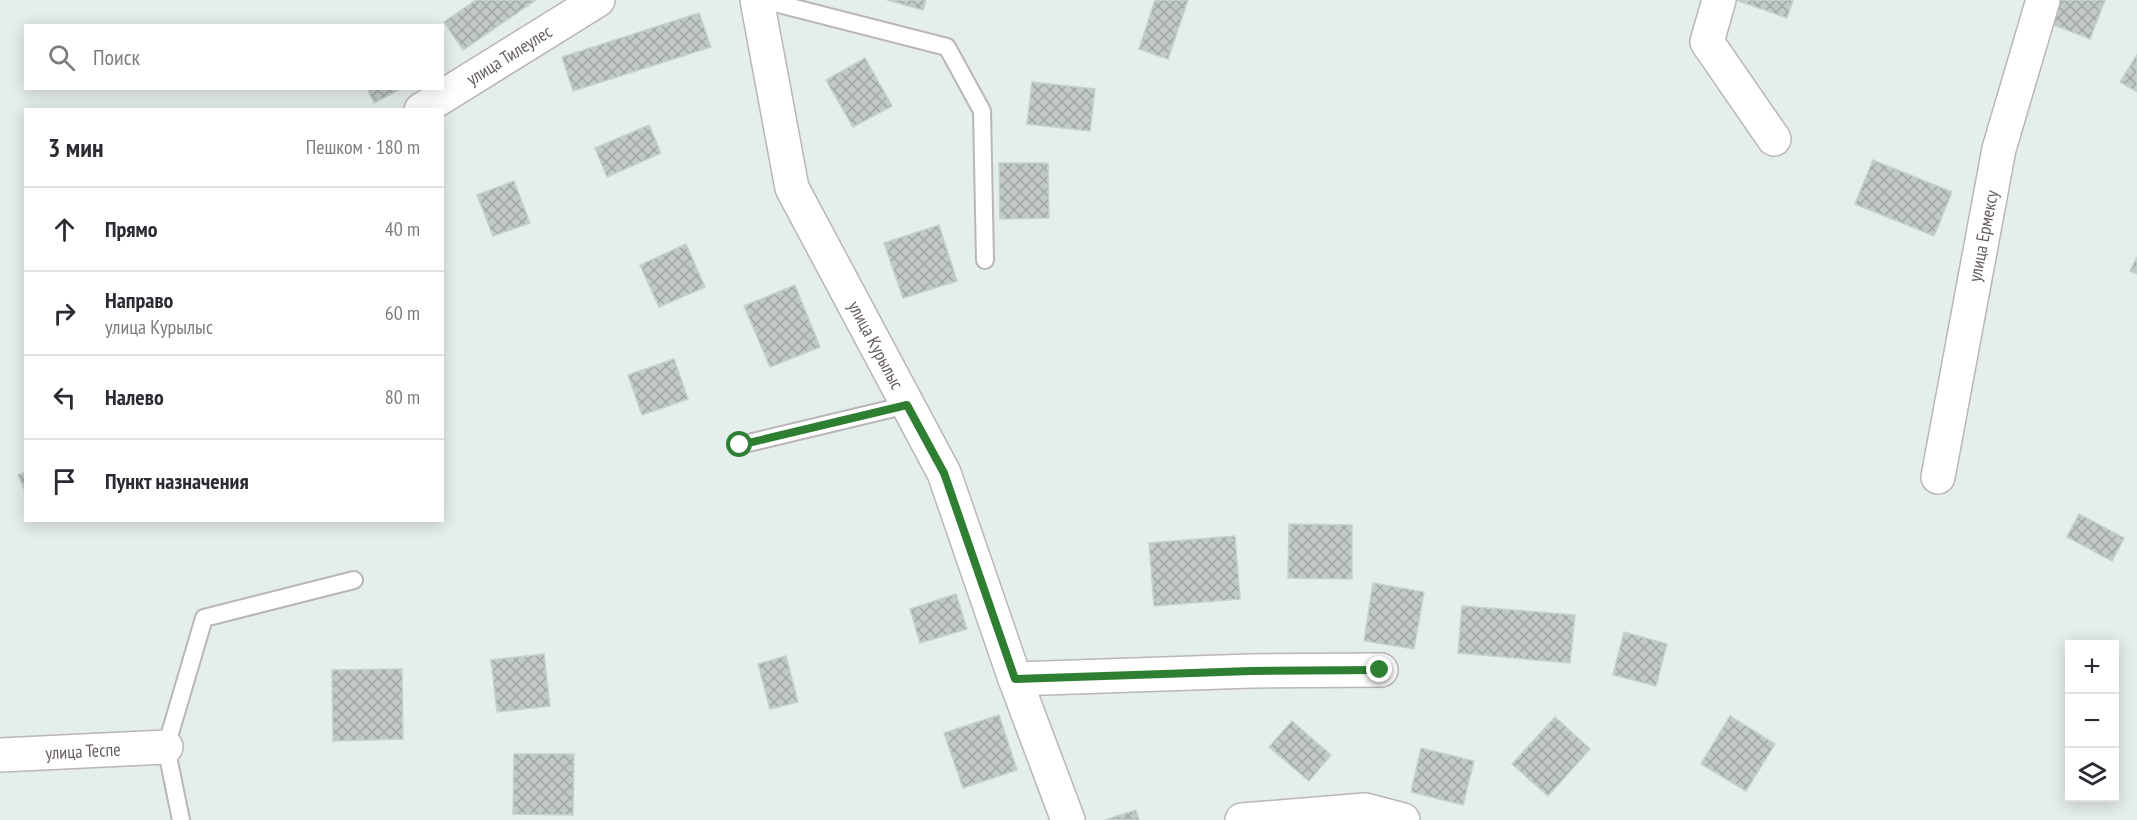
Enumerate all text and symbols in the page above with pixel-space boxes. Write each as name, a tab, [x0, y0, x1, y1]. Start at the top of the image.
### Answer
street label: улица Тилеулес	[462, 19, 557, 90]
search box	[24, 24, 444, 90]
icon: search	[45, 41, 78, 74]
text: Поиск	[93, 43, 140, 71]
text: 3 мин	[48, 131, 103, 164]
text: Пешком · 180 m	[306, 134, 420, 160]
street label: улица Ермексу	[1963, 188, 2003, 284]
icon: ahead	[48, 213, 81, 246]
text: Прямо	[105, 215, 158, 243]
text: 40 m	[385, 216, 420, 242]
text: Направо	[105, 286, 173, 314]
icon: right	[48, 297, 81, 330]
street label: улица Курылыс	[843, 297, 909, 394]
text: 60 m	[385, 300, 420, 326]
text: улица Курылыс	[105, 314, 213, 340]
icon: left	[48, 381, 81, 414]
text: Налево	[105, 383, 164, 411]
text: 80 m	[385, 384, 420, 410]
route start	[726, 431, 752, 457]
icon: arrive	[48, 465, 81, 498]
text: Пункт назначения	[105, 467, 249, 495]
map controls	[2065, 640, 2119, 802]
button: +	[2065, 640, 2119, 694]
route end	[1366, 656, 1392, 682]
button: −	[2065, 694, 2119, 748]
street label: улица Теспе	[45, 738, 121, 764]
button: layers	[2065, 748, 2119, 802]

